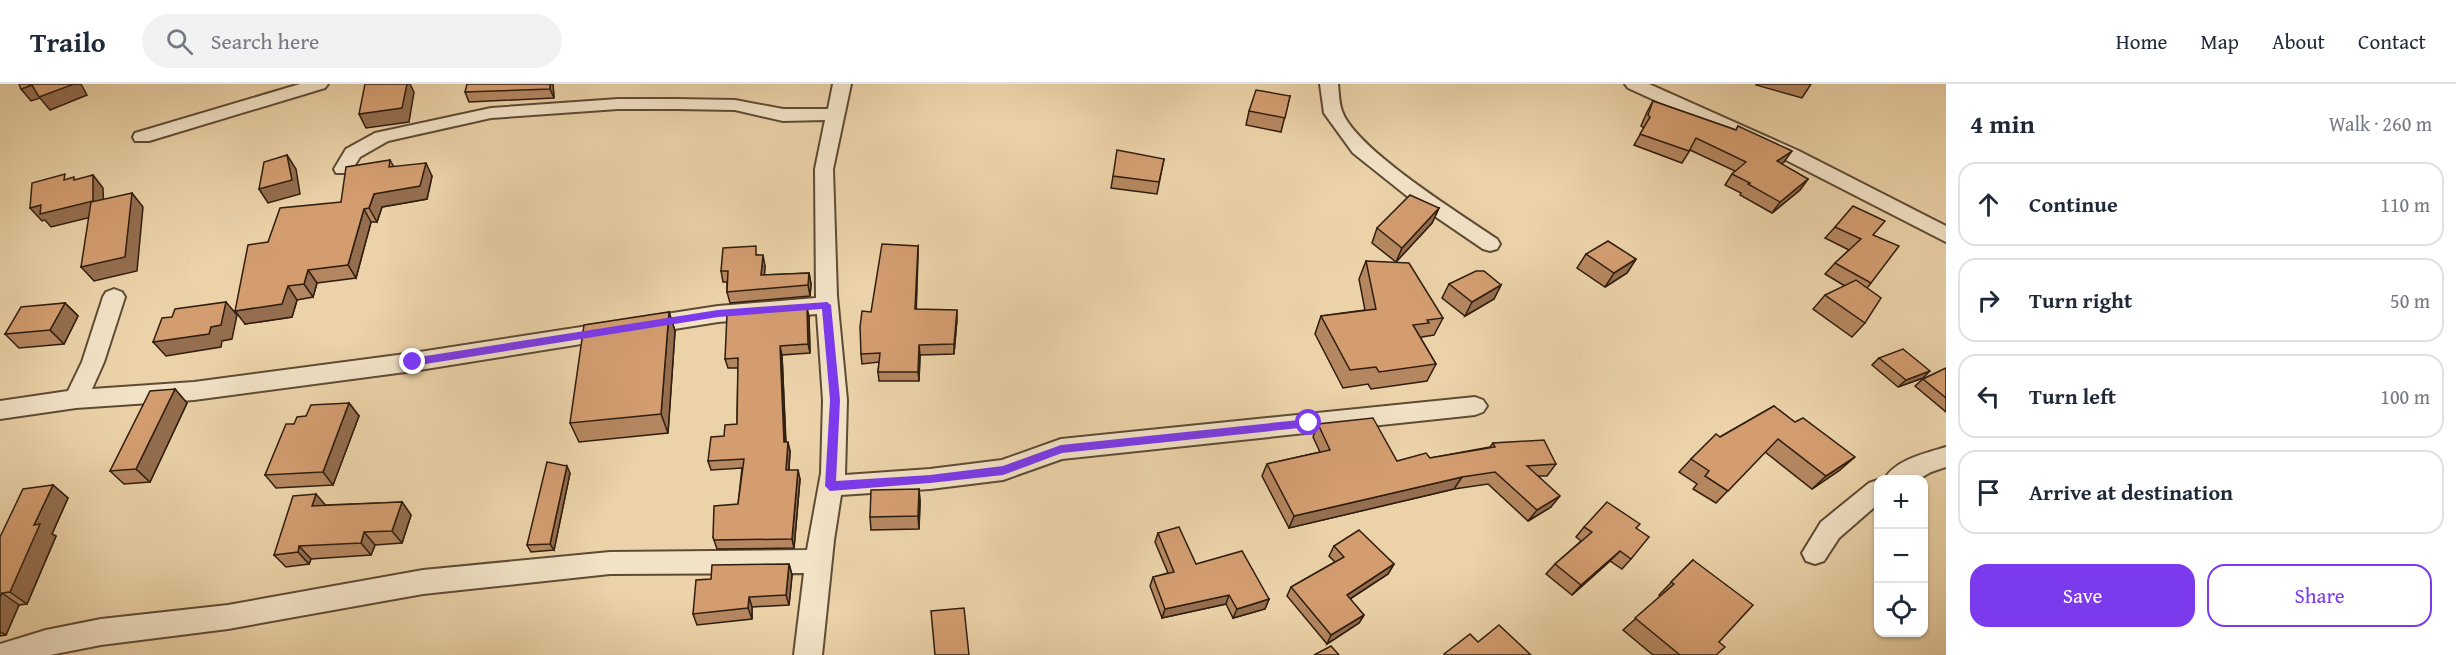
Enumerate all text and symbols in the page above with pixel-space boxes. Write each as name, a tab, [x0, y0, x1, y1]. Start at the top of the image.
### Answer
search box	[142, 14, 562, 68]
text: Trailo	[30, 21, 106, 62]
icon: search	[163, 25, 196, 58]
text: Search here	[211, 25, 319, 57]
text: Home	[2116, 26, 2167, 57]
text: Map	[2200, 26, 2239, 57]
text: About	[2272, 26, 2325, 57]
text: Contact	[2358, 26, 2426, 57]
text: 4 min	[1970, 104, 2035, 143]
text: Walk · 260 m	[2329, 109, 2432, 138]
icon: ahead	[1972, 188, 2005, 221]
text: Continue	[2029, 188, 2118, 220]
text: 110 m	[2380, 190, 2430, 219]
icon: right	[1972, 284, 2005, 317]
text: Turn right	[2029, 284, 2132, 316]
text: 50 m	[2390, 286, 2430, 315]
route end	[399, 348, 425, 374]
icon: left	[1972, 380, 2005, 413]
text: Turn left	[2029, 380, 2116, 412]
text: 100 m	[2380, 382, 2430, 411]
route start	[1295, 409, 1321, 435]
map controls	[1874, 475, 1928, 637]
button: +	[1874, 475, 1928, 529]
icon: arrive	[1972, 476, 2005, 509]
text: Arrive at destination	[2029, 476, 2233, 508]
button: −	[1874, 529, 1928, 583]
button: Save	[1970, 564, 2195, 627]
button: Share	[2207, 564, 2432, 627]
button: locate	[1874, 583, 1928, 637]

